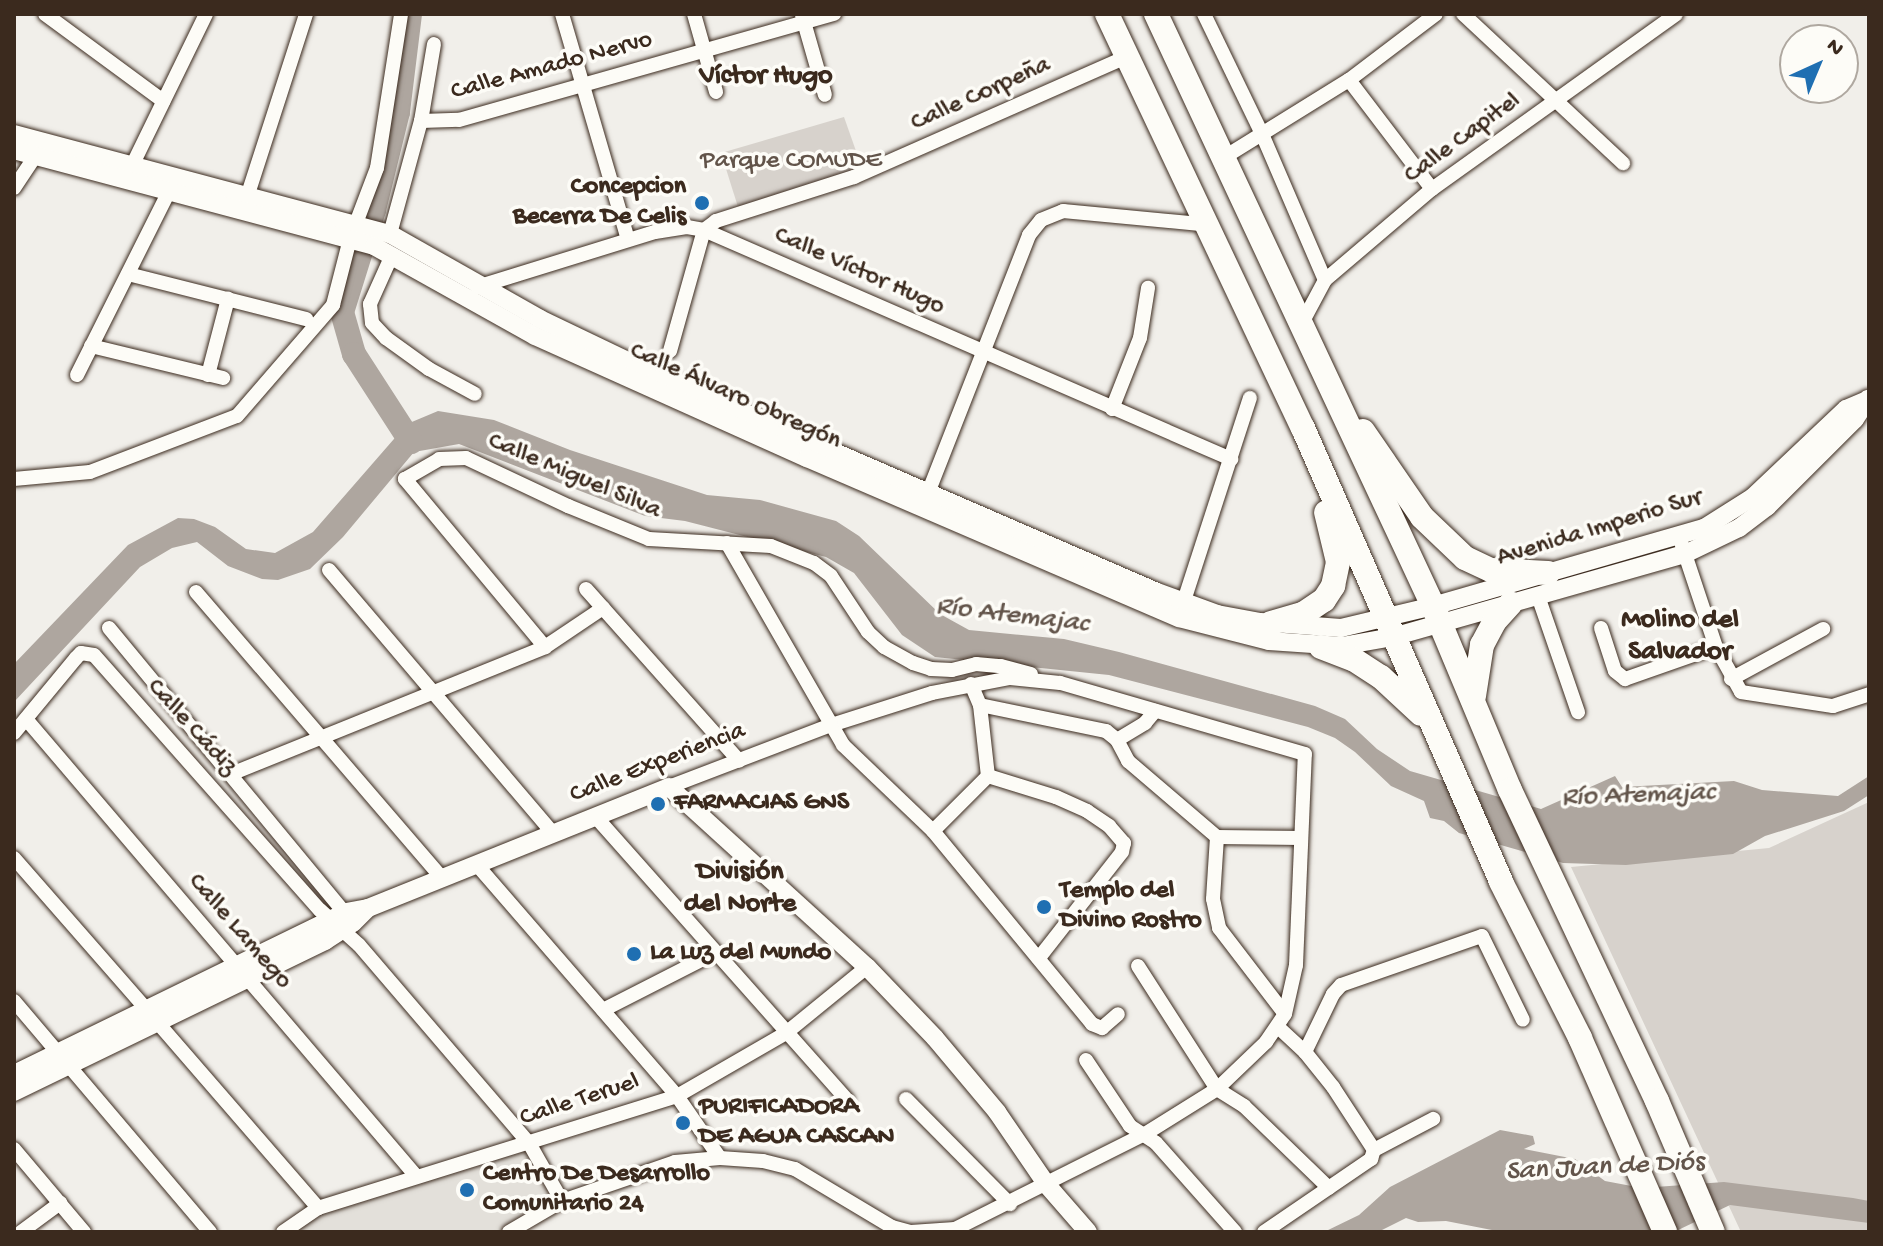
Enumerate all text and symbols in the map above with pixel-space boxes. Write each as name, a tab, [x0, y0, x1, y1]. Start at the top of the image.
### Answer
north arrow	[1779, 24, 1859, 104]
street label: Calle Amado Nervo	[448, 25, 656, 109]
text: N	[1820, 34, 1848, 63]
street label: Calle Corpeña	[906, 50, 1056, 140]
district label: Víctor Hugo	[699, 60, 833, 94]
street label: Calle Capitel	[1399, 86, 1527, 192]
park label: Parque COMUDE	[700, 146, 882, 178]
place label: Concepcion Becerra De Celis	[513, 172, 686, 234]
marker: Concepcion Becerra De Celis	[693, 194, 711, 212]
street label: Calle Víctor Hugo	[769, 220, 949, 324]
street label: Calle Álvaro Obregón	[625, 336, 845, 458]
street label: Calle Miguel Silva	[483, 427, 665, 527]
street label: Avenida Imperio Sur	[1494, 483, 1706, 575]
water label: Río Atemajac	[934, 590, 1090, 642]
district label: Molino del Salvador	[1621, 604, 1739, 670]
street label: Calle Cádiz	[139, 673, 243, 783]
street label: Calle Experiencia	[566, 716, 750, 812]
water label: Río Atemajac	[1561, 777, 1715, 815]
place label: FARMACIAS GNS	[674, 788, 849, 820]
marker: FARMACIAS GNS	[649, 795, 667, 813]
district label: División del Norte	[684, 856, 796, 922]
street label: Calle Lamego	[180, 868, 298, 996]
place label: Templo del Divino Rostro	[1060, 876, 1202, 938]
marker: Templo del Divino Rostro	[1035, 898, 1053, 916]
place label: La Luz del Mundo	[650, 938, 831, 970]
marker: La Luz del Mundo	[625, 945, 643, 963]
street label: Calle Teruel	[516, 1067, 644, 1135]
place label: PURIFICADORA DE AGUA CASCAN	[699, 1092, 894, 1154]
marker: PURIFICADORA DE AGUA CASCAN	[674, 1114, 692, 1132]
water label: San Juan de Diós	[1505, 1146, 1705, 1190]
place label: Centro De Desarrollo Comunitario 24	[483, 1159, 710, 1220]
marker: Centro De Desarrollo Comunitario 24	[458, 1181, 476, 1199]

